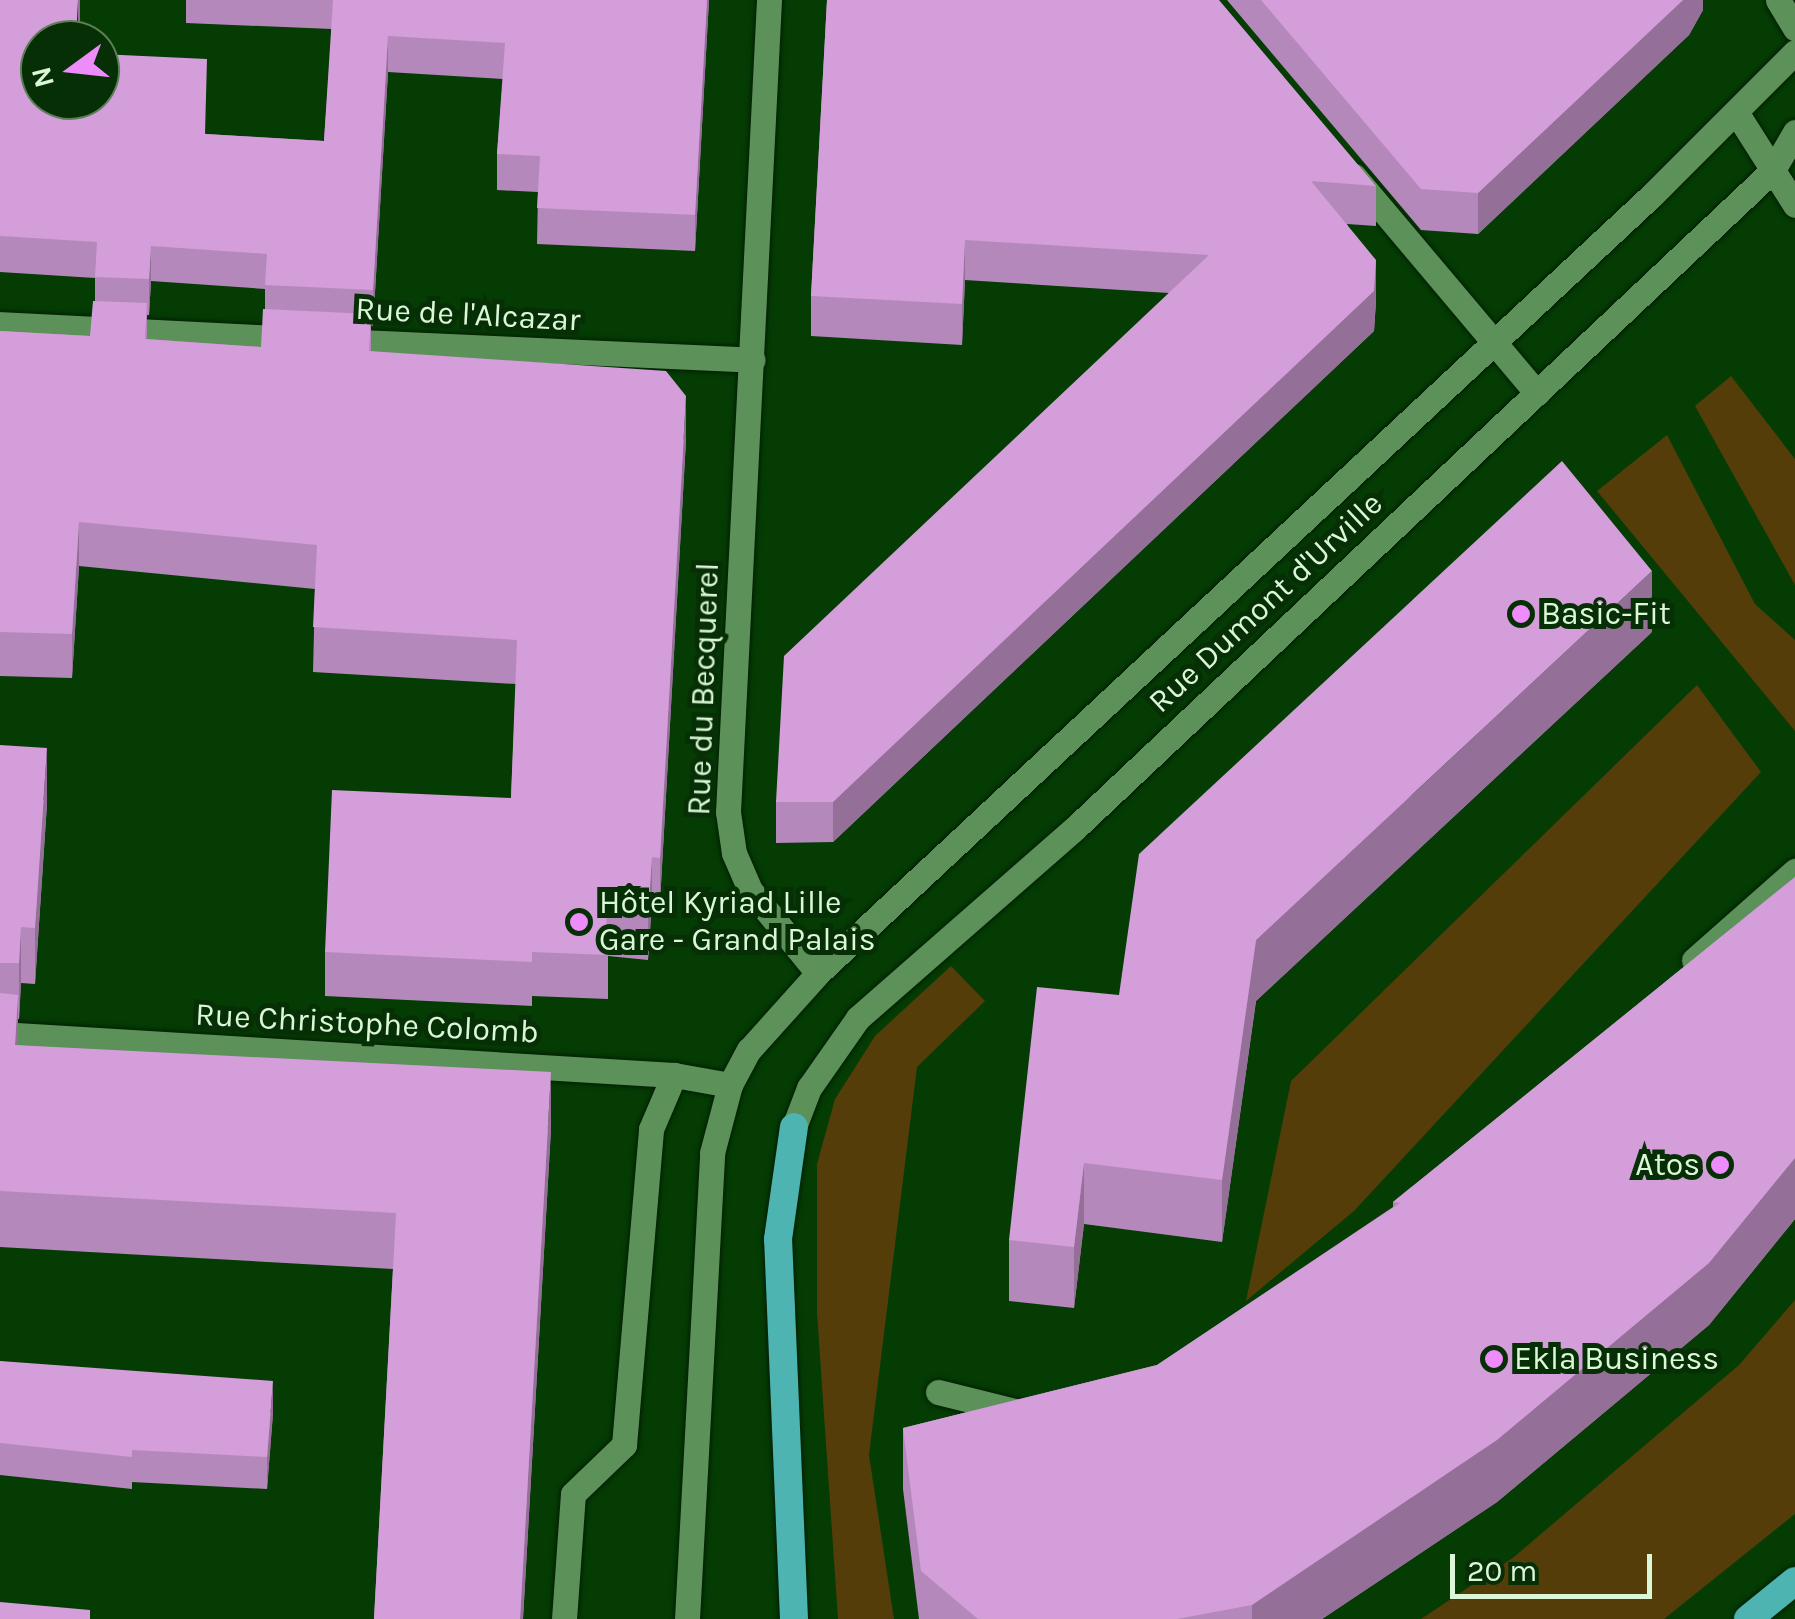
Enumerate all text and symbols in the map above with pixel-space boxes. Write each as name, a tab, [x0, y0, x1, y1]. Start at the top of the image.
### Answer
north arrow	[20, 20, 120, 120]
text: N	[24, 63, 61, 91]
street label: Rue de l'Alcazar	[355, 290, 581, 340]
street label: Rue Dumont d'Urville	[1141, 485, 1391, 721]
street label: Rue du Becquerel	[680, 562, 728, 816]
place label: Basic-Fit	[1541, 595, 1671, 633]
marker: Basic-Fit	[1510, 603, 1532, 625]
place label: Hôtel Kyriad Lille Gare - Grand Palais	[599, 885, 875, 960]
marker: Hôtel Kyriad Lille Gare - Grand Palais	[568, 911, 590, 933]
street label: Rue Christophe Colomb	[194, 996, 540, 1052]
place label: Atos	[1635, 1146, 1700, 1184]
marker: Atos	[1709, 1154, 1731, 1176]
place label: Ekla Business	[1514, 1340, 1719, 1378]
marker: Ekla Business	[1483, 1348, 1505, 1370]
scale bar	[1455, 1534, 1658, 1596]
text: 20 m	[1467, 1553, 1537, 1589]

